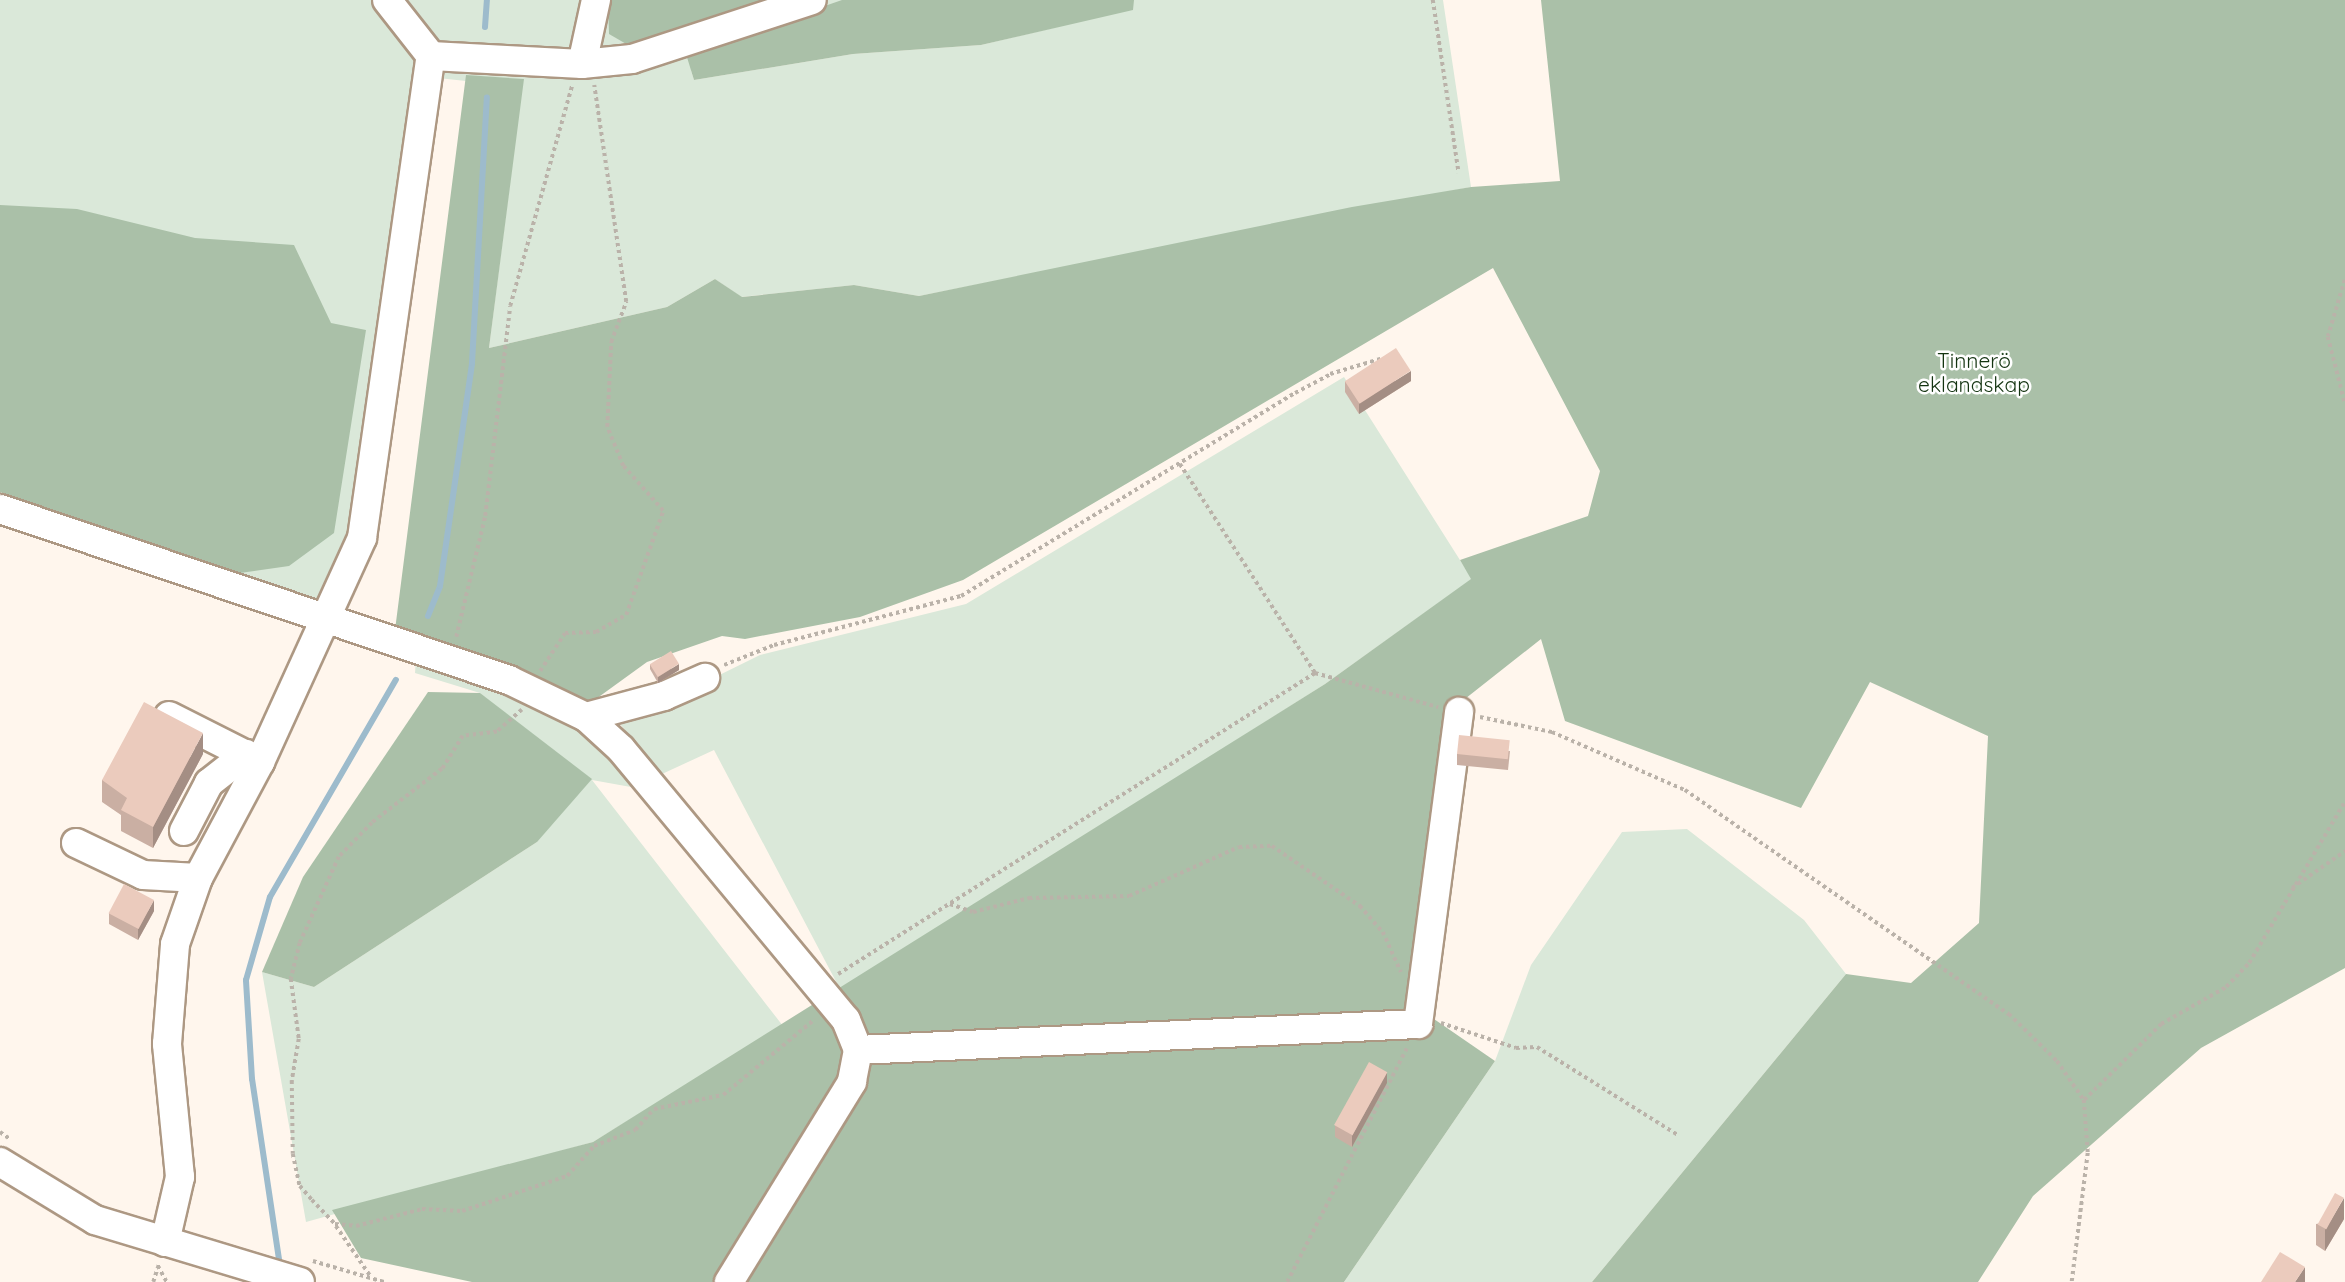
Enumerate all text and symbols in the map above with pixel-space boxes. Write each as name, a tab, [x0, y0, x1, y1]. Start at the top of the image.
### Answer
park label: Tinnerö eklandskap	[1918, 347, 2030, 397]

